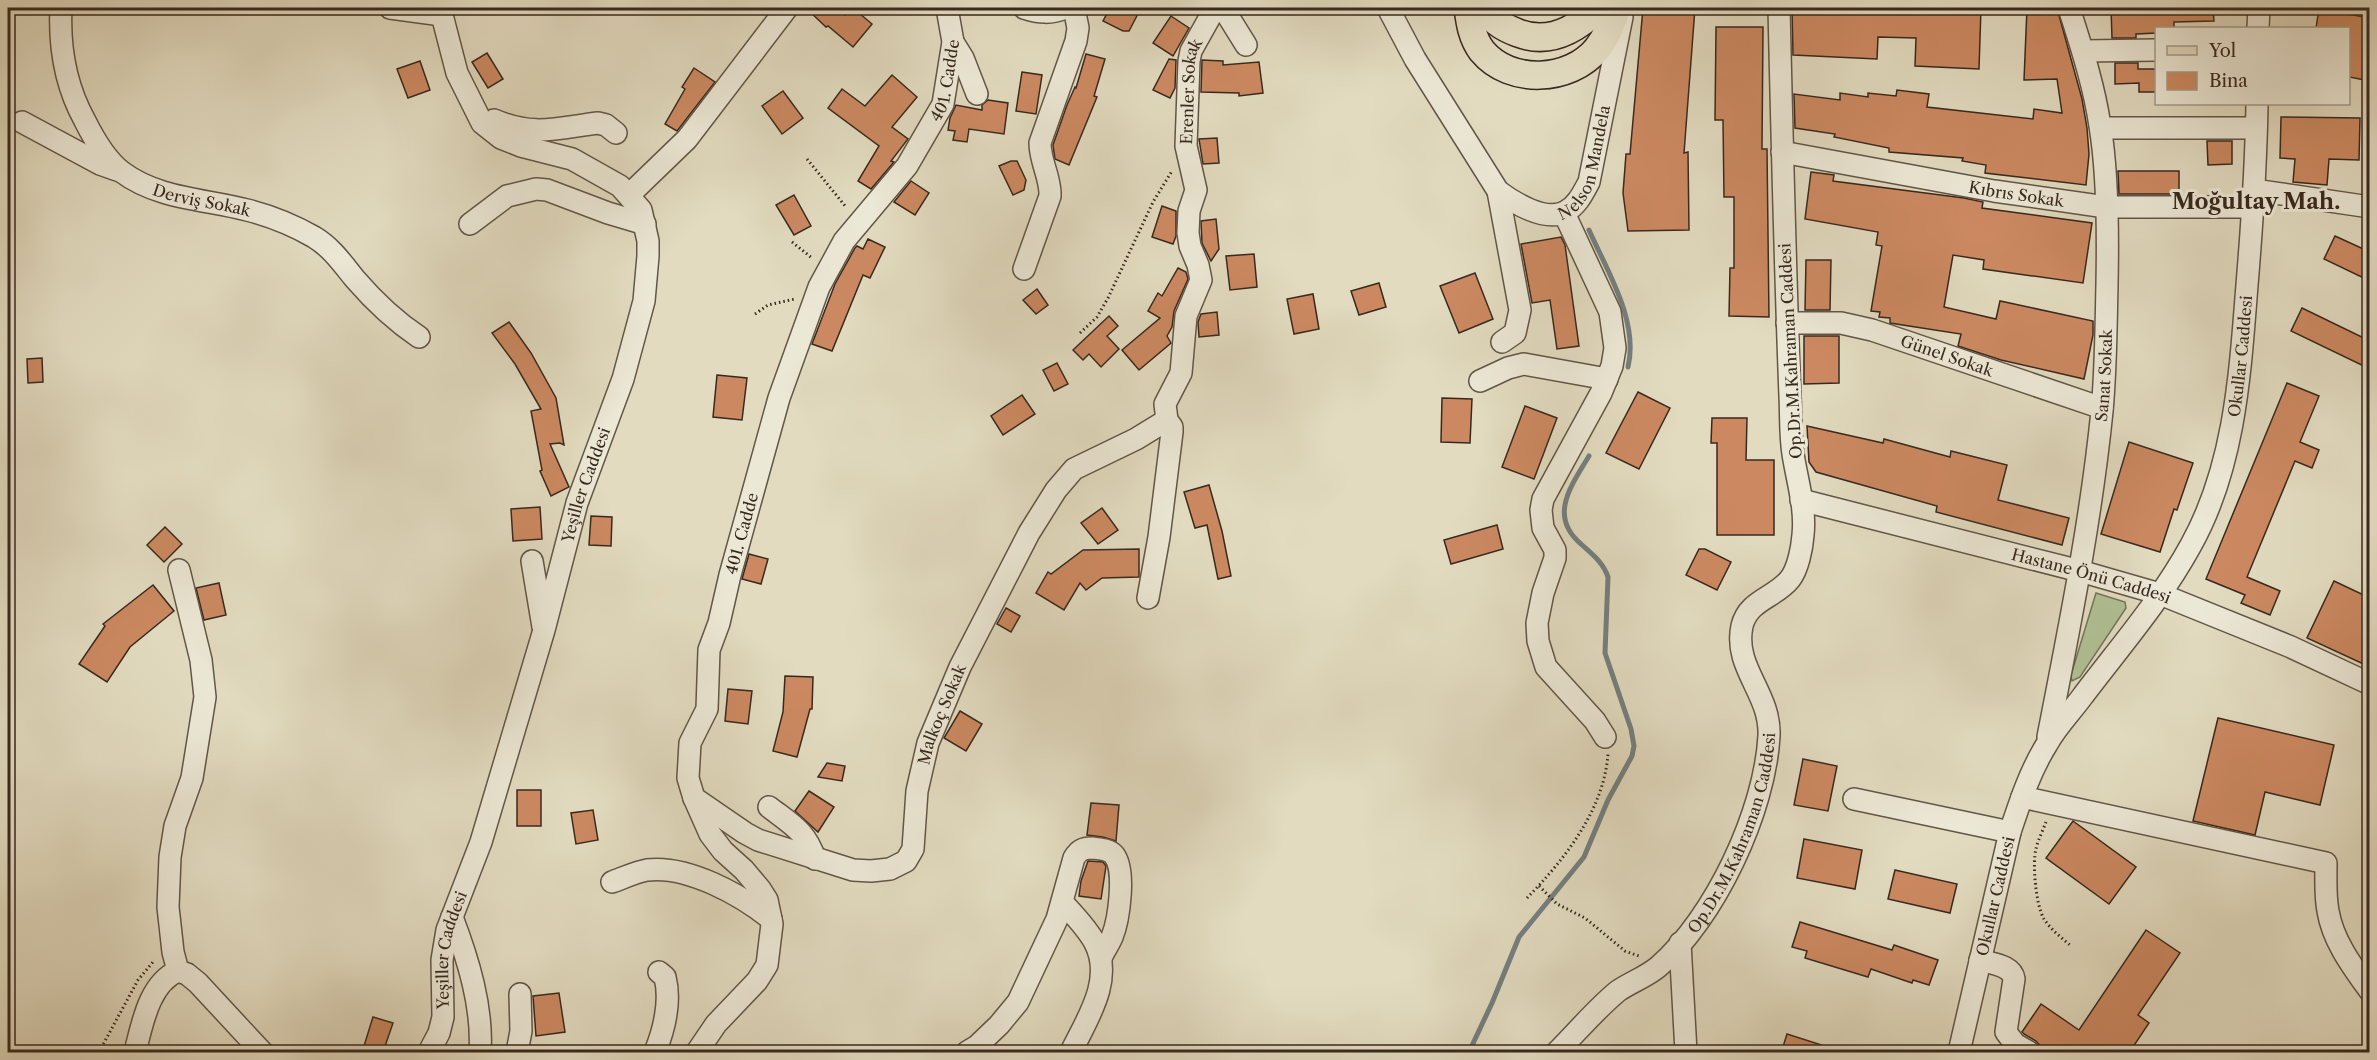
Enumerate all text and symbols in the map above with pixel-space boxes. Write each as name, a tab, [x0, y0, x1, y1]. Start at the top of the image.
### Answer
legend	[2155, 27, 2350, 105]
street label: Erenler Sokak	[1176, 34, 1207, 145]
street label: 401. Cadde	[925, 38, 963, 125]
text: Yol	[2208, 40, 2236, 62]
text: Bina	[2209, 70, 2248, 92]
street label: Nelson Mandela	[1554, 103, 1614, 224]
street label: Kıbrıs Sokak	[1967, 177, 2066, 211]
street label: Derviş Sokak	[150, 179, 254, 221]
district label: Moğultay Mah.	[2172, 188, 2340, 215]
street label: Op.Dr.M.Kahraman Caddesi	[1774, 243, 1806, 459]
street label: Okullar Caddesi	[2223, 295, 2256, 418]
street label: Sanat Sokak	[2091, 328, 2116, 423]
street label: Günel Sokak	[1898, 330, 1997, 381]
street label: Yeşiller Caddesi	[557, 424, 614, 546]
street label: 401. Cadde	[721, 490, 762, 577]
street label: Hastane Önü Caddesi	[2009, 544, 2174, 608]
street label: Malkoç Sokak	[913, 660, 970, 767]
street label: Op.Dr.M.Kahraman Caddesi	[1683, 732, 1779, 937]
street label: Okullar Caddesi	[1972, 834, 2019, 958]
street label: Yeşiller Caddesi	[432, 888, 471, 1010]

